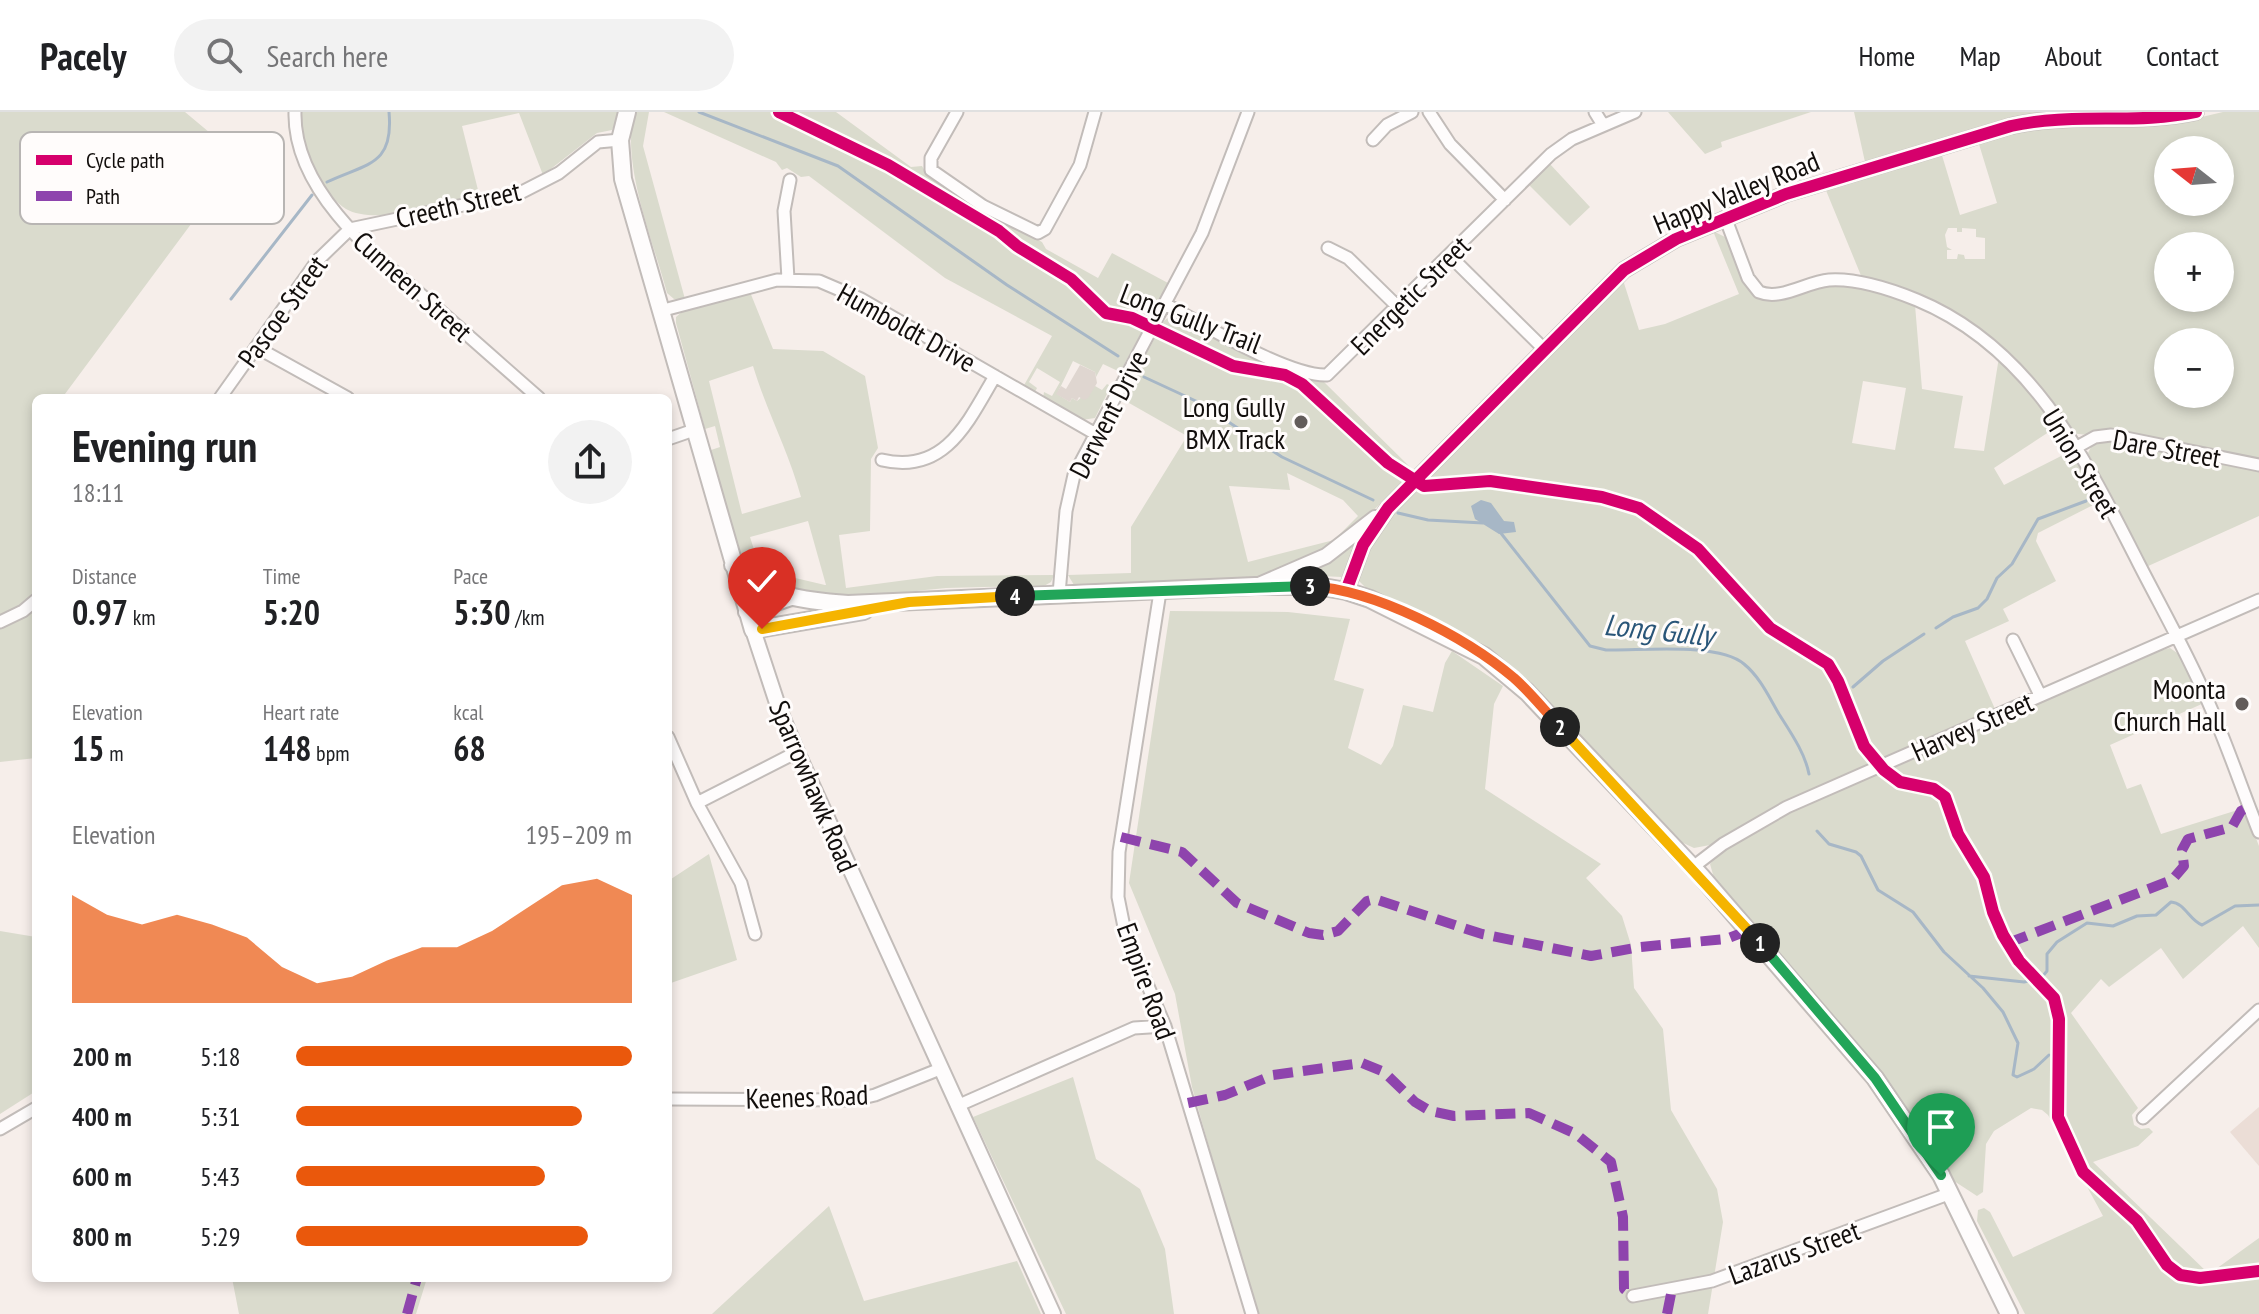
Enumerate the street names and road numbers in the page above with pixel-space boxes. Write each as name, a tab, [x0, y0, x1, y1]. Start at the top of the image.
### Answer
street label: Happy Valley Road	[1648, 142, 1824, 242]
street label: Creeth Street	[392, 172, 524, 236]
street label: Cunneen Street	[346, 223, 481, 350]
street label: Energetic Street	[1342, 227, 1478, 363]
street label: Pascoe Street	[229, 247, 335, 374]
street label: Humboldt Drive	[831, 274, 983, 380]
street label: Long Gully Trail	[1115, 274, 1267, 362]
street label: Derwent Drive	[1060, 344, 1156, 484]
street label: Union Street	[2034, 402, 2128, 525]
street label: Dare Street	[2110, 420, 2224, 476]
street label: Harvey Street	[1905, 683, 2039, 769]
street label: Sparrowhawk Road	[761, 695, 867, 877]
street label: Empire Road	[1109, 918, 1185, 1044]
street label: Keenes Road	[745, 1075, 869, 1117]
street label: Lazarus Street	[1723, 1211, 1865, 1293]

